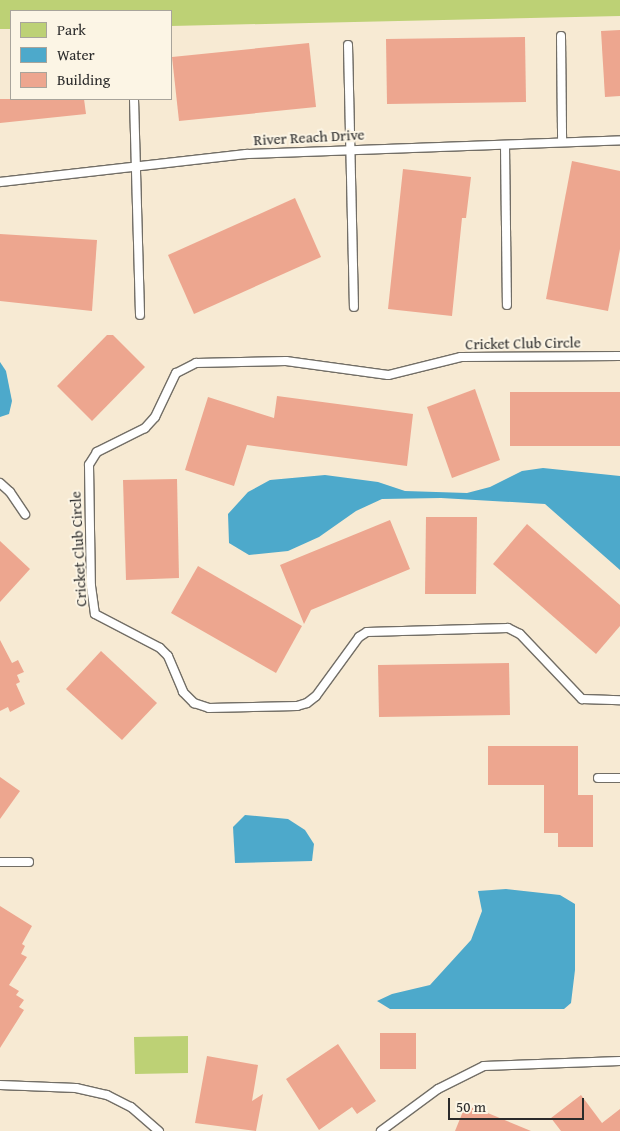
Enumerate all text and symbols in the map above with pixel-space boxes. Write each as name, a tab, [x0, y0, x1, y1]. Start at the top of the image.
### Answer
legend	[10, 10, 172, 100]
text: Park	[57, 19, 86, 40]
text: Water	[57, 44, 95, 65]
text: Building	[57, 69, 110, 90]
street label: River Reach Drive	[253, 125, 365, 149]
street label: Cricket Club Circle	[465, 333, 581, 353]
street label: Cricket Club Circle	[66, 491, 90, 607]
scale bar	[450, 1088, 586, 1120]
text: 50 m	[456, 1096, 486, 1117]

